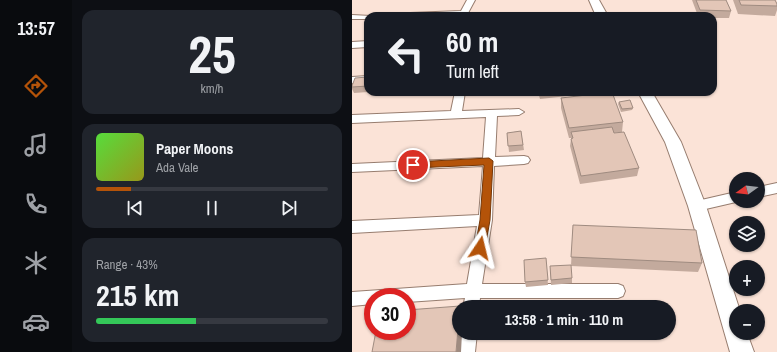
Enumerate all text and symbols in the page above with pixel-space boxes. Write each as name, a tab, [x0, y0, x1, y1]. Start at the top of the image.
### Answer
text: 13:57	[17, 16, 55, 41]
text: 25	[188, 19, 236, 89]
text: 60 m	[446, 23, 498, 61]
icon: left	[380, 28, 432, 80]
text: Turn left	[446, 59, 499, 84]
icon: directions	[22, 72, 50, 100]
text: km/h	[200, 80, 224, 97]
icon: music	[22, 131, 50, 159]
text: Paper Moons	[156, 138, 233, 159]
pin	[396, 148, 430, 182]
icon: arrive	[402, 154, 424, 176]
text: Ada Vale	[156, 159, 198, 176]
north arrow	[729, 172, 765, 208]
map controls	[729, 172, 765, 340]
icon: phone	[22, 190, 50, 218]
icon: previous	[124, 197, 146, 219]
icon: pause	[201, 197, 223, 219]
icon: next	[278, 197, 300, 219]
button: layers	[729, 216, 765, 252]
position arrow	[459, 227, 501, 269]
icon: climate	[22, 249, 50, 277]
text: Range · 43%	[96, 256, 158, 273]
button: +	[729, 260, 765, 296]
text: 215 km	[96, 275, 179, 315]
speed limit sign: 30	[364, 288, 416, 340]
button: −	[729, 304, 765, 340]
icon: car	[22, 308, 50, 336]
text: 13:58 · 1 min · 110 m	[505, 309, 623, 330]

